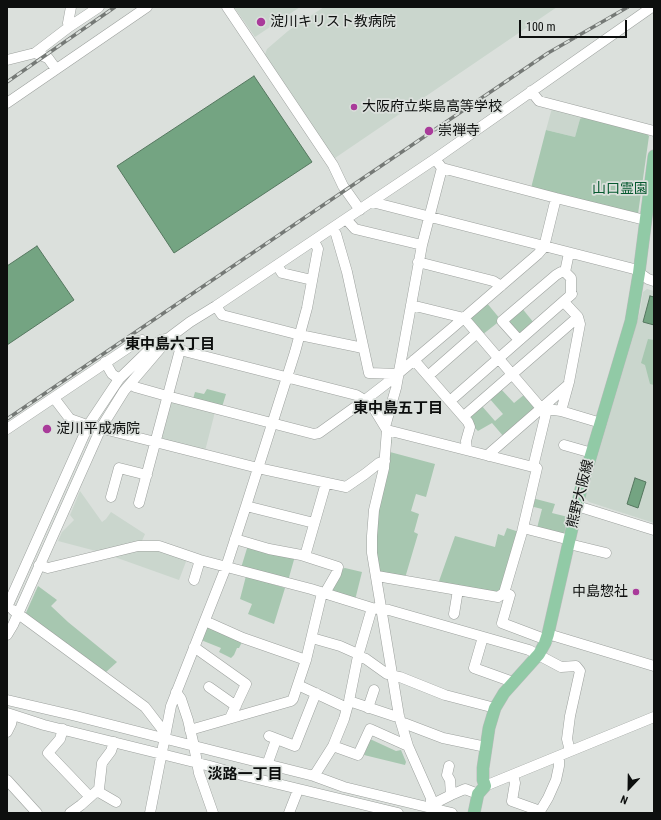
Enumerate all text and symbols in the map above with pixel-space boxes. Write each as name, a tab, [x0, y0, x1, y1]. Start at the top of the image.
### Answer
scale bar	[521, 12, 629, 38]
place label: 淀川キリスト教病院	[270, 14, 396, 30]
marker: 淀川キリスト教病院	[255, 16, 267, 28]
text: 100 m	[526, 20, 556, 34]
place label: 大阪府立柴島高等学校	[362, 99, 502, 115]
marker: 大阪府立柴島高等学校	[349, 102, 359, 112]
place label: 崇禅寺	[438, 123, 480, 139]
marker: 崇禅寺	[423, 125, 435, 137]
park label: 山口霊園	[592, 181, 648, 197]
district label: 東中島六丁目	[125, 336, 215, 354]
district label: 東中島五丁目	[353, 400, 443, 418]
place label: 淀川平成病院	[56, 421, 140, 437]
marker: 淀川平成病院	[41, 423, 53, 435]
street label: 熊野大阪線	[564, 458, 598, 530]
place label: 中島惣社	[572, 584, 628, 600]
marker: 中島惣社	[631, 587, 641, 597]
district label: 淡路一丁目	[208, 766, 282, 784]
north arrow	[609, 768, 649, 808]
text: N	[619, 792, 630, 807]

